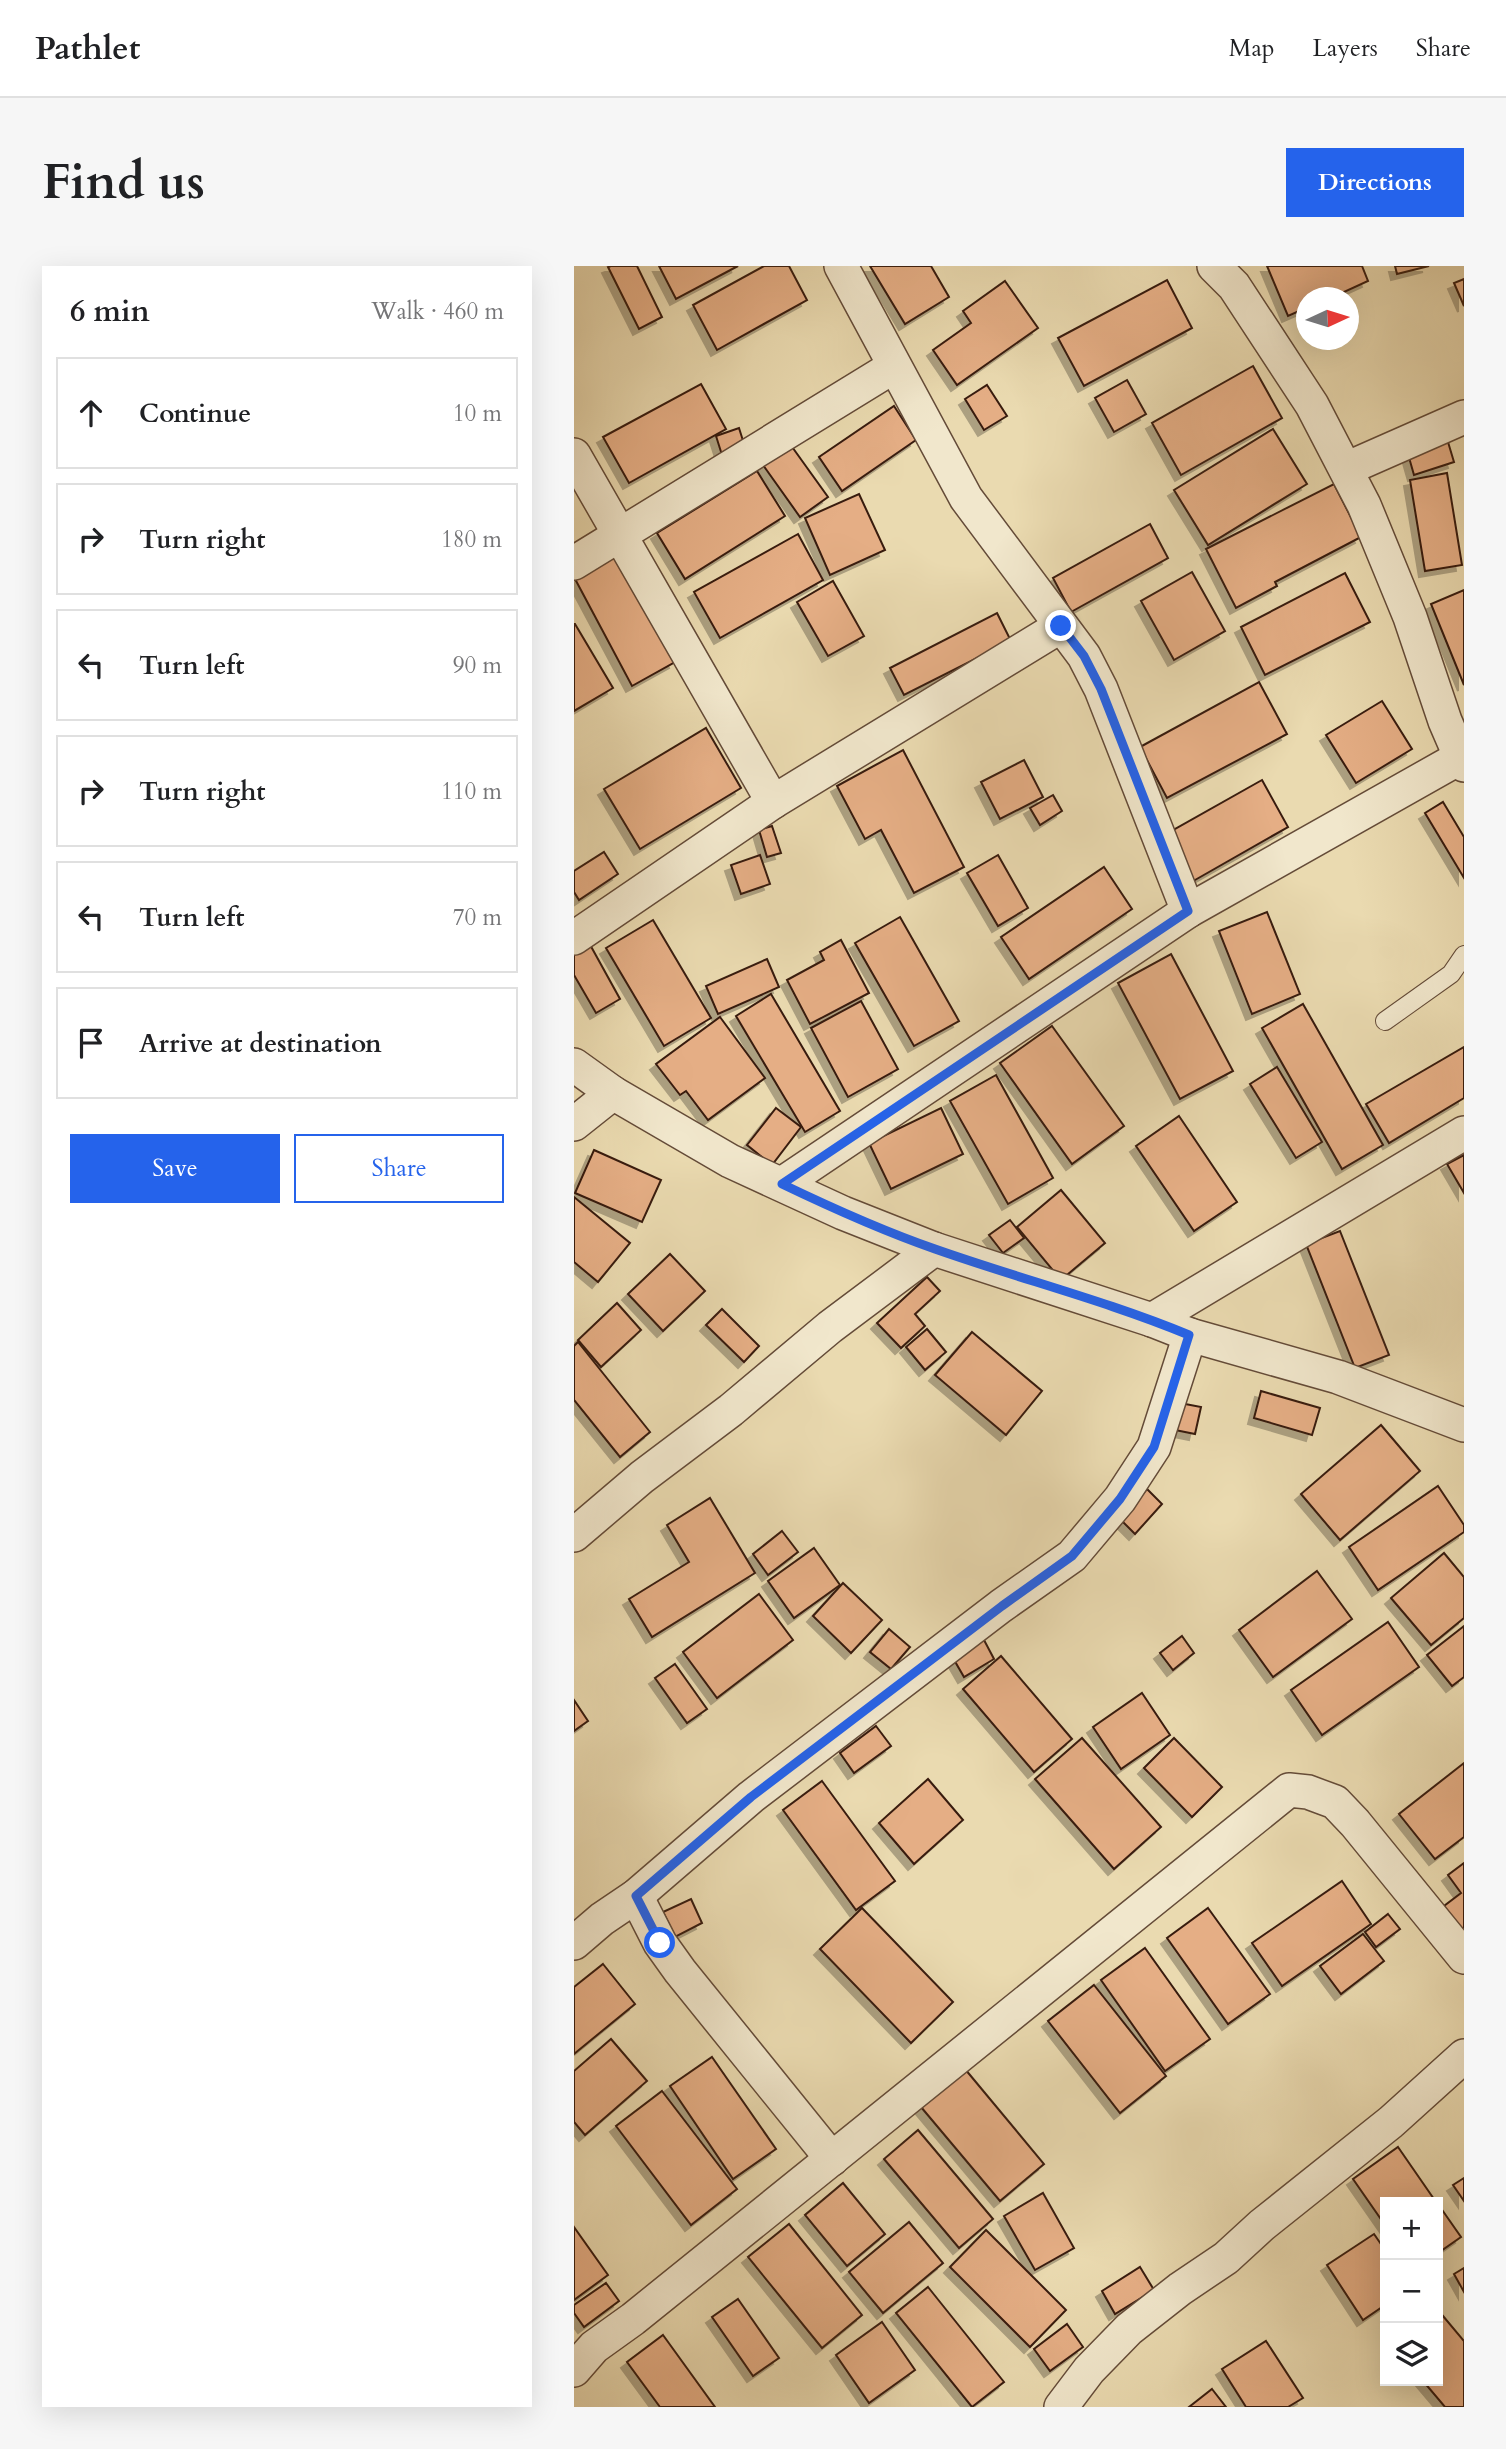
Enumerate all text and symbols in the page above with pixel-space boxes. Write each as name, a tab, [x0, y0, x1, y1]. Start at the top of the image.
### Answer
text: Pathlet	[35, 26, 140, 71]
text: Map	[1229, 32, 1275, 65]
text: Layers	[1313, 32, 1378, 65]
text: Share	[1416, 32, 1471, 65]
button: Directions	[1286, 148, 1464, 217]
text: Find us	[42, 149, 205, 216]
north arrow	[1296, 287, 1359, 350]
text: 6 min	[70, 291, 150, 332]
text: Walk · 460 m	[371, 296, 504, 327]
icon: ahead	[72, 394, 110, 432]
text: Continue	[139, 396, 251, 431]
text: 10 m	[453, 398, 502, 429]
icon: right	[72, 520, 110, 558]
text: Turn right	[139, 522, 266, 557]
text: 180 m	[441, 524, 502, 555]
route end	[1045, 610, 1076, 641]
icon: left	[72, 646, 110, 684]
text: Turn left	[139, 648, 244, 683]
text: 90 m	[453, 650, 502, 681]
icon: right	[72, 772, 110, 810]
text: Turn right	[139, 774, 266, 809]
text: 110 m	[441, 776, 502, 807]
icon: left	[72, 898, 110, 936]
text: Turn left	[139, 900, 244, 935]
text: 70 m	[453, 902, 502, 933]
icon: arrive	[72, 1024, 110, 1062]
text: Arrive at destination	[139, 1026, 382, 1061]
button: Save	[70, 1134, 280, 1203]
button: Share	[294, 1134, 504, 1203]
route start	[644, 1927, 675, 1958]
map controls	[1380, 2197, 1443, 2386]
button: +	[1380, 2197, 1443, 2260]
button: −	[1380, 2260, 1443, 2323]
button: layers	[1380, 2323, 1443, 2386]

